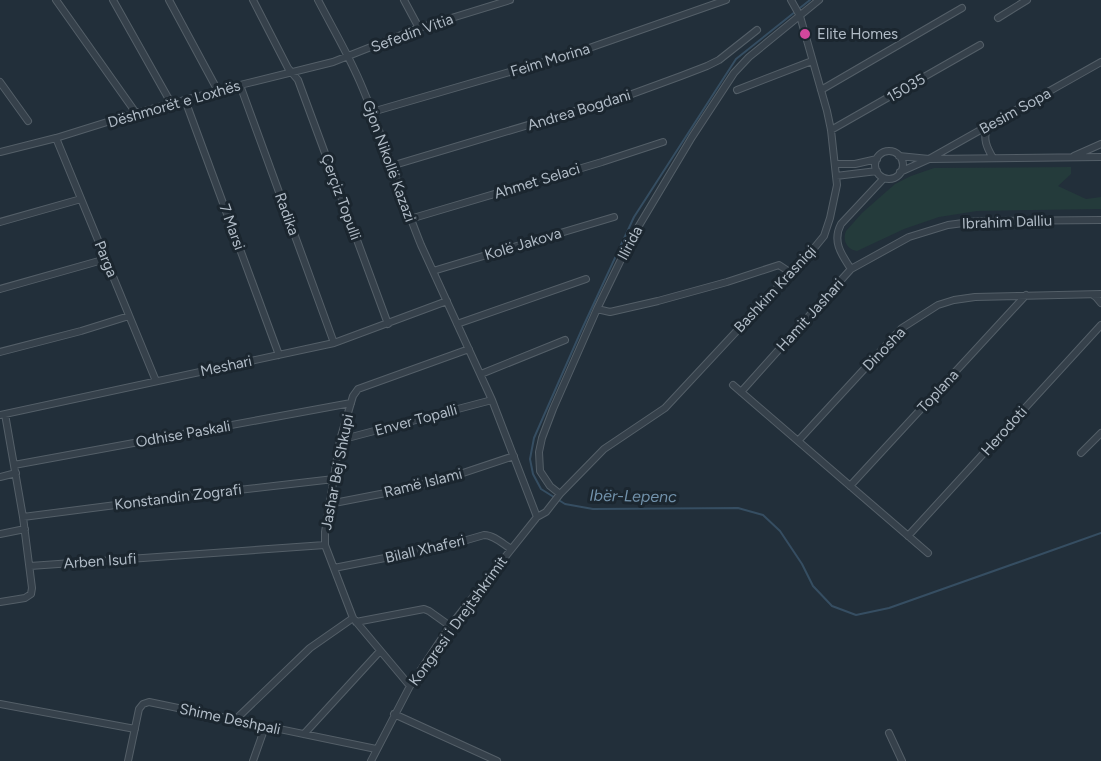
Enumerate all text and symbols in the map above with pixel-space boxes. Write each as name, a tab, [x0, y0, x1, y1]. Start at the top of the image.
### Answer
street label: Sefedin Vitia	[368, 10, 456, 56]
place label: Elite Homes	[817, 25, 898, 43]
marker: Elite Homes	[798, 27, 812, 41]
street label: Feim Morina	[508, 39, 592, 81]
street label: 15035	[884, 70, 928, 106]
street label: Dëshmorët e Loxhës	[106, 76, 242, 132]
street label: Besim Sopa	[976, 84, 1054, 138]
street label: Andrea Bogdani	[525, 86, 633, 134]
street label: Gjon Nikollë Kazazi	[359, 98, 419, 224]
street label: Çerçiz Topulli	[317, 152, 365, 242]
street label: Ahmet Selaci	[492, 159, 582, 203]
street label: Radika	[271, 190, 303, 238]
street label: 7 Marsi	[215, 202, 249, 252]
street label: Ibrahim Dalliu	[962, 211, 1052, 233]
street label: Ilirida	[614, 223, 646, 263]
street label: Kolë Jakova	[482, 224, 564, 264]
street label: Parga	[91, 238, 121, 280]
street label: Bashkim Krasniqi	[730, 242, 820, 336]
street label: Hamit Jashari	[773, 275, 847, 355]
street label: Dinosha	[859, 323, 909, 375]
street label: Meshari	[198, 352, 254, 380]
street label: Toplana	[914, 366, 962, 416]
street label: Enver Topalli	[373, 400, 459, 440]
street label: Herodoti	[977, 403, 1031, 459]
street label: Jashar Bej Shkupi	[317, 412, 357, 532]
street label: Odhise Paskali	[134, 417, 232, 451]
street label: Ramë Islami	[382, 465, 464, 501]
street label: Konstandin Zografi	[113, 480, 243, 514]
water label: Ibër-Lepenc	[589, 486, 677, 506]
street label: Bilall Xhaferi	[383, 531, 467, 567]
street label: Arben Isufi	[63, 549, 137, 573]
street label: Kongresi i Drejtshkrimit	[405, 552, 511, 689]
street label: Shime Deshpali	[178, 700, 282, 738]

